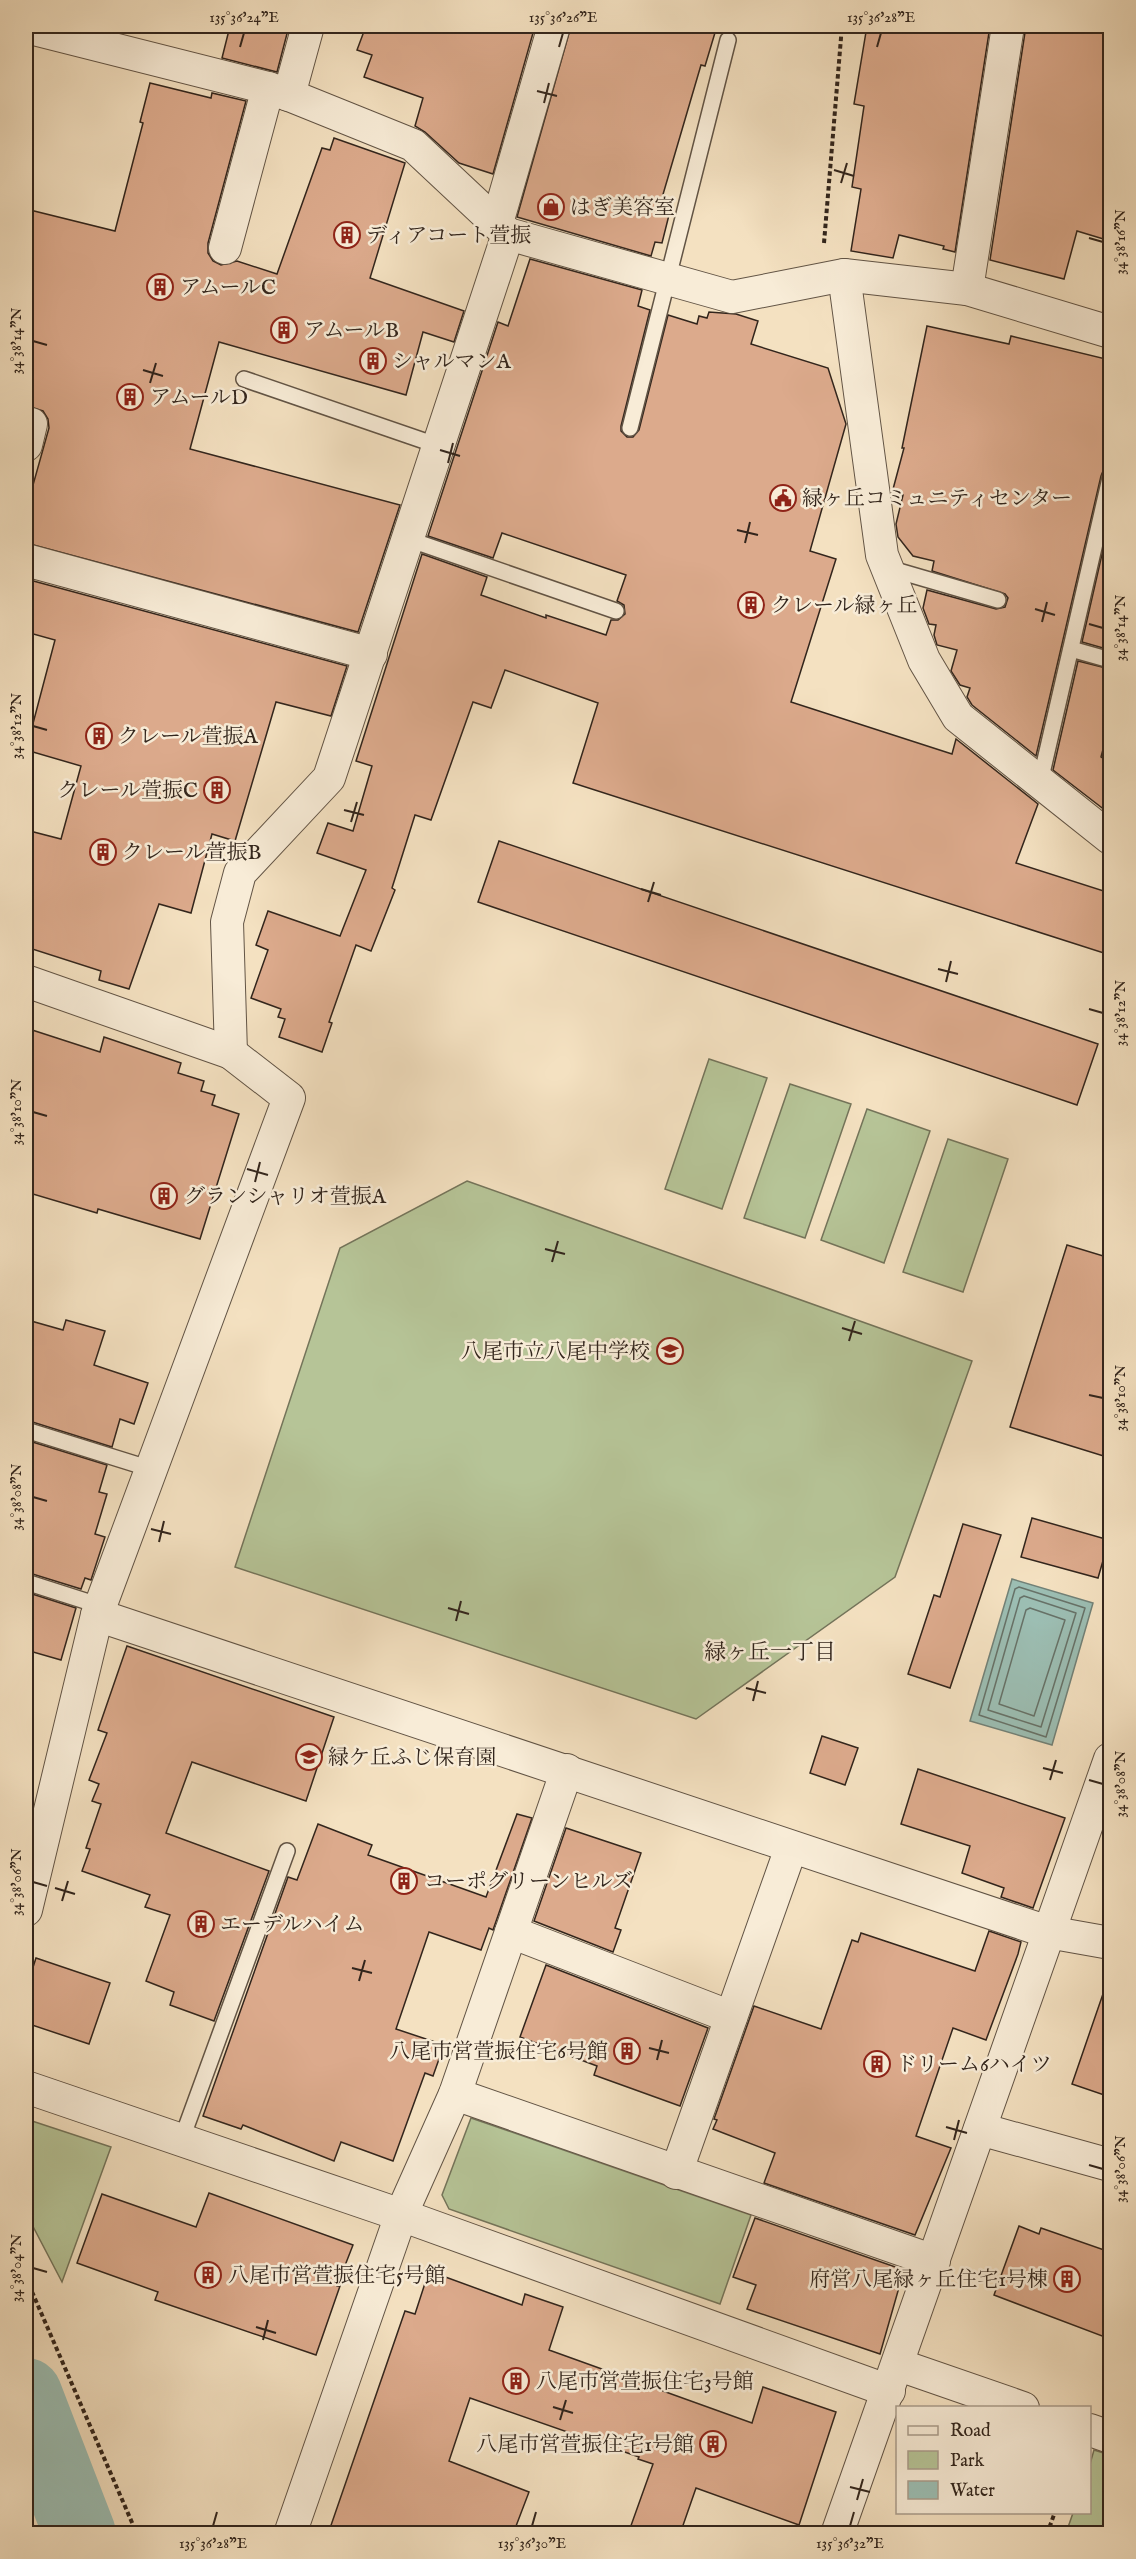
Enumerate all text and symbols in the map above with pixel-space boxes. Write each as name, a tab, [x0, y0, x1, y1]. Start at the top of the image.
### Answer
text: 135°36'24"E	[209, 8, 279, 27]
text: 135°36'26"E	[529, 8, 597, 27]
text: 135°36'28"E	[847, 8, 915, 27]
shop icon: はぎ美容室	[536, 192, 566, 222]
place label: はぎ美容室	[570, 195, 675, 222]
text: 34°38'16"N	[1111, 209, 1130, 275]
building icon: ディアコート萱振	[332, 220, 362, 250]
place label: ディアコート萱振	[366, 223, 531, 250]
building icon: アムールC	[145, 272, 175, 302]
place label: アムールC	[180, 275, 276, 302]
text: 34°38'14"N	[7, 308, 26, 374]
building icon: アムールB	[269, 315, 299, 345]
place label: アムールB	[304, 318, 399, 345]
building icon: シャルマンA	[358, 346, 388, 376]
place label: シャルマンA	[392, 349, 512, 376]
building icon: アムールD	[115, 382, 145, 412]
place label: アムールD	[150, 385, 248, 412]
public building icon: 緑ヶ丘コミュニティセンター	[768, 483, 798, 513]
place label: 緑ヶ丘コミュニティセンター	[802, 486, 1072, 513]
building icon: クレール緑ヶ丘	[736, 590, 766, 620]
place label: クレール緑ヶ丘	[771, 593, 918, 620]
text: 34°38'14"N	[1111, 595, 1130, 661]
text: 34°38'12"N	[7, 693, 26, 759]
building icon: クレール萱振A	[84, 721, 114, 751]
place label: クレール萱振A	[118, 724, 259, 751]
building icon: クレール萱振C	[202, 775, 232, 805]
place label: クレール萱振C	[57, 778, 198, 805]
building icon: クレール萱振B	[88, 837, 118, 867]
place label: クレール萱振B	[122, 840, 262, 867]
text: 34°38'12"N	[1111, 980, 1130, 1046]
text: 34°38'10"N	[7, 1079, 26, 1145]
building icon: グランシャリオ萱振A	[149, 1181, 179, 1211]
place label: グランシャリオ萱振A	[184, 1184, 387, 1211]
school or university icon: 八尾市立八尾中学校	[655, 1336, 685, 1366]
place label: 八尾市立八尾中学校	[461, 1339, 650, 1366]
text: 34°38'10"N	[1111, 1365, 1130, 1431]
text: 34°38'08"N	[7, 1463, 26, 1531]
district label: 緑ヶ丘一丁目	[704, 1639, 836, 1667]
school or university icon: 緑ケ丘ふじ保育園	[294, 1742, 324, 1772]
place label: 緑ケ丘ふじ保育園	[328, 1745, 496, 1772]
text: 34°38'08"N	[1111, 1750, 1130, 1818]
text: 34°38'06"N	[7, 1848, 26, 1916]
building icon: コーポグリーンヒルズ	[389, 1866, 419, 1896]
place label: コーポグリーンヒルズ	[424, 1869, 633, 1896]
building icon: エーデルハイム	[186, 1909, 216, 1939]
place label: エーデルハイム	[220, 1912, 364, 1939]
building icon: 八尾市営萱振住宅6号館	[612, 2036, 642, 2066]
place label: 八尾市営萱振住宅6号館	[389, 2039, 608, 2066]
building icon: ドリーム6ハイツ	[862, 2049, 892, 2079]
place label: ドリーム6ハイツ	[896, 2052, 1052, 2079]
text: 34°38'06"N	[1111, 2135, 1130, 2203]
text: 34°38'04"N	[7, 2234, 26, 2302]
building icon: 八尾市営萱振住宅5号館	[193, 2260, 223, 2290]
place label: 八尾市営萱振住宅5号館	[228, 2263, 446, 2290]
building icon: 府営八尾緑ヶ丘住宅1号棟	[1052, 2264, 1082, 2294]
place label: 府営八尾緑ヶ丘住宅1号棟	[809, 2267, 1048, 2294]
building icon: 八尾市営萱振住宅3号館	[501, 2366, 531, 2396]
place label: 八尾市営萱振住宅3号館	[536, 2369, 754, 2396]
legend	[896, 2406, 1091, 2514]
text: Road	[950, 2420, 991, 2443]
building icon: 八尾市営萱振住宅1号館	[698, 2429, 728, 2459]
place label: 八尾市営萱振住宅1号館	[476, 2432, 694, 2459]
text: Park	[950, 2450, 985, 2473]
text: Water	[950, 2480, 995, 2503]
text: 135°36'28"E	[179, 2534, 247, 2553]
text: 135°36'30"E	[498, 2534, 566, 2553]
text: 135°36'32"E	[816, 2534, 884, 2553]

